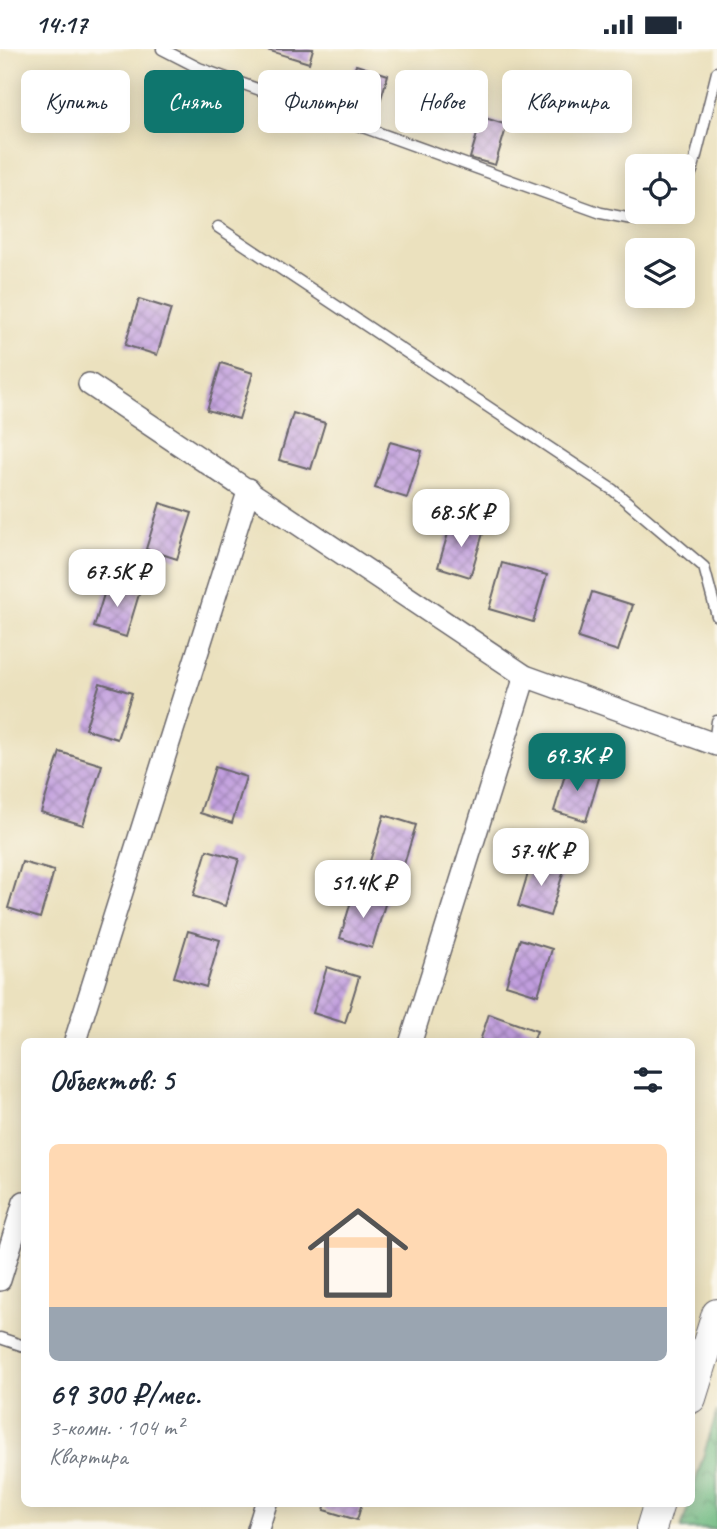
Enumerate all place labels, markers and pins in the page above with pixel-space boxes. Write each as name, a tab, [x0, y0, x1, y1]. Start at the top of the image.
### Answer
pin: 68.5K ₽	[396, 489, 526, 549]
pin: 67.5K ₽	[52, 549, 182, 609]
pin: 69.3K ₽	[512, 733, 642, 793]
pin: 57.4K ₽	[476, 829, 606, 888]
pin: 51.4K ₽	[298, 861, 428, 920]

